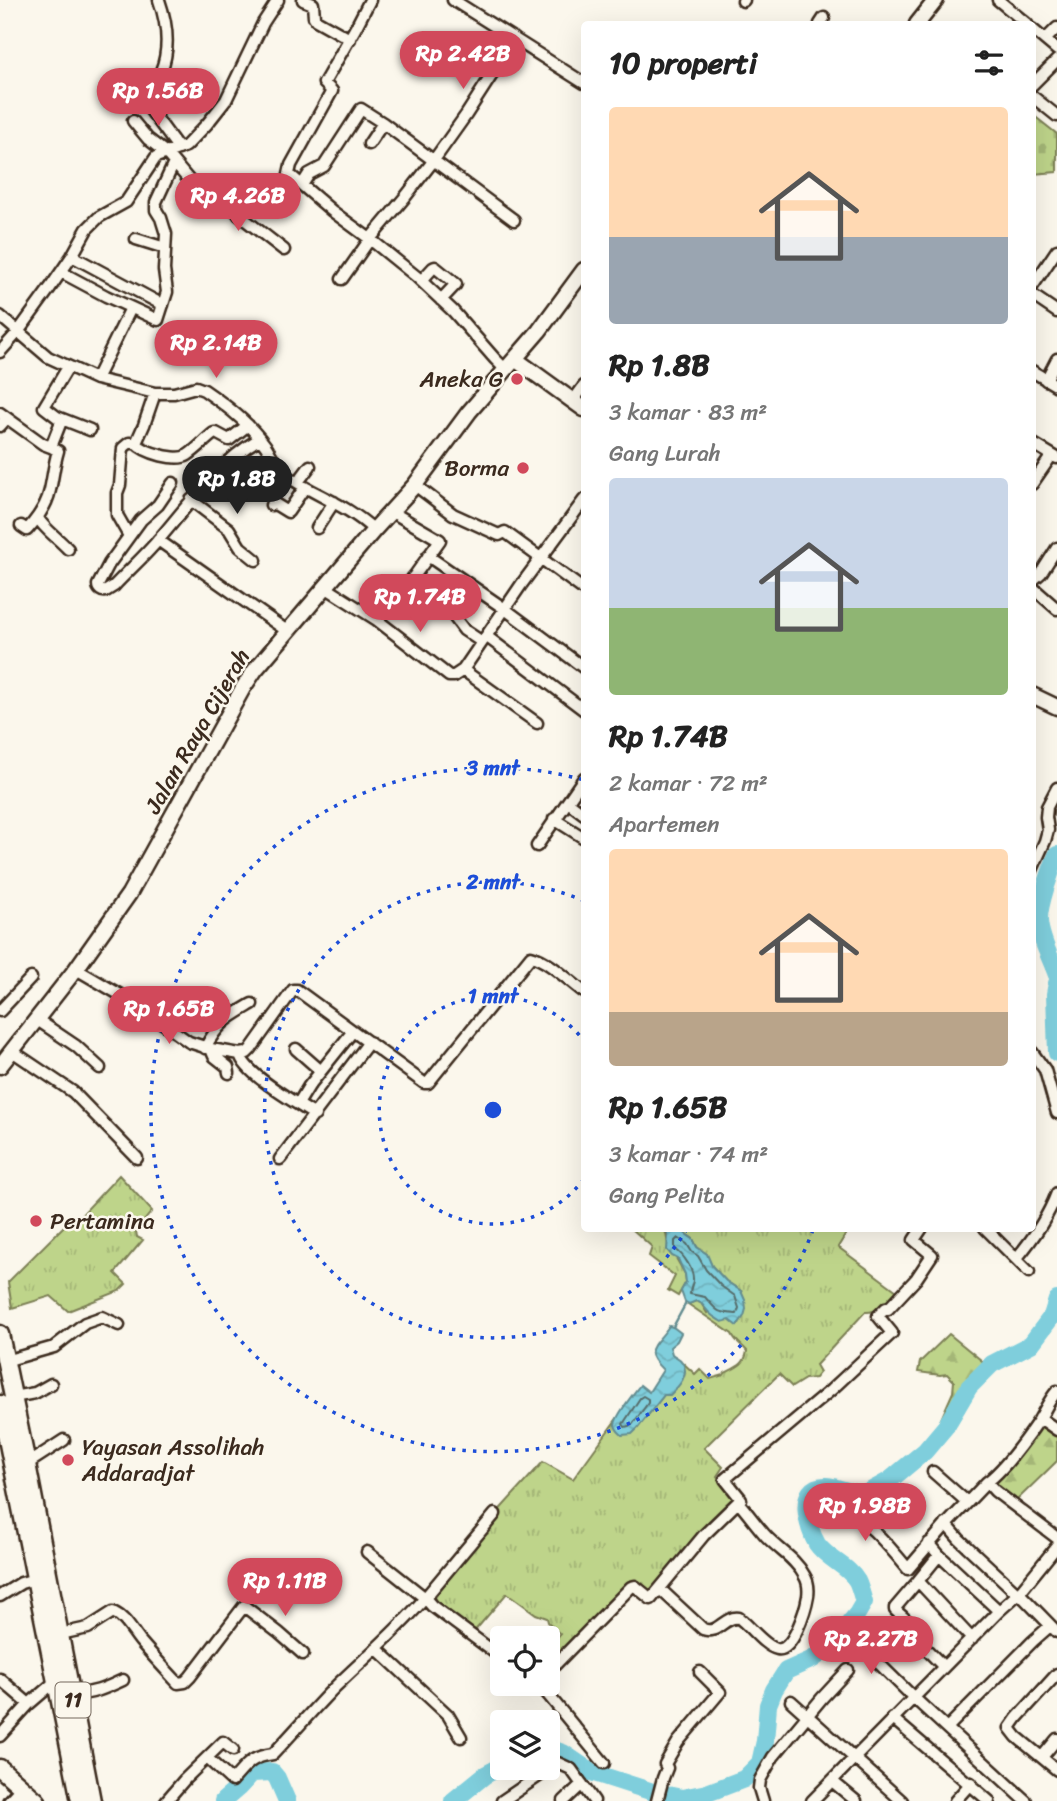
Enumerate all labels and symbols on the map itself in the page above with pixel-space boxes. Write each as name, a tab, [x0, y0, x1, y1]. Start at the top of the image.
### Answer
pin: Rp 2.42B	[391, 32, 535, 91]
pin: Rp 1.56B	[86, 68, 230, 128]
pin: Rp 4.26B	[166, 174, 310, 233]
pin: Rp 2.14B	[144, 320, 288, 380]
place label: Aneka G	[419, 359, 504, 400]
marker: Aneka G	[509, 371, 525, 387]
place label: Borma	[444, 448, 509, 489]
pin: Rp 1.8B	[172, 456, 302, 516]
marker: Borma	[515, 460, 531, 476]
pin: Rp 1.74B	[348, 574, 492, 634]
street label: Jalan Raya Cijerah	[133, 641, 262, 823]
text: 3 mnt	[466, 749, 521, 787]
text: 2 mnt	[465, 863, 521, 901]
text: 1 mnt	[468, 977, 520, 1015]
pin: Rp 1.65B	[97, 986, 241, 1046]
centre of rings	[481, 1098, 505, 1122]
place label: Pertamina	[50, 1201, 155, 1242]
marker: Pertamina	[28, 1213, 44, 1229]
place label: Yayasan Assolihah Addaradjat	[81, 1427, 264, 1494]
marker: Yayasan Assolihah Addaradjat	[60, 1452, 76, 1468]
pin: Rp 1.98B	[793, 1484, 937, 1543]
pin: Rp 1.11B	[213, 1558, 357, 1618]
pin: Rp 2.27B	[799, 1616, 943, 1676]
road number: 11	[56, 1682, 90, 1718]

